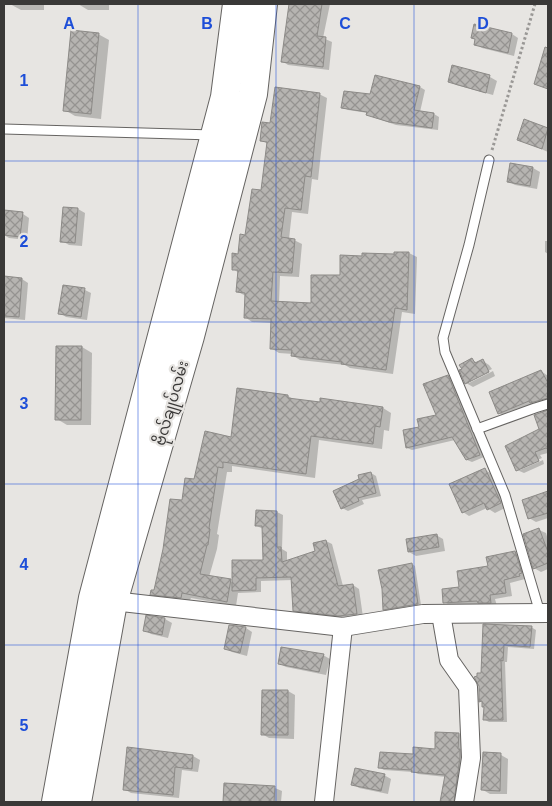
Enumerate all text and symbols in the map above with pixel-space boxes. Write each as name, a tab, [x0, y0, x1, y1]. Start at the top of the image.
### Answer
text: A	[63, 15, 75, 32]
text: B	[201, 15, 213, 32]
text: C	[339, 15, 351, 32]
text: D	[477, 15, 489, 32]
text: 1	[20, 72, 29, 89]
text: 2	[20, 233, 29, 250]
street label: ဗိုလ်ချုပ်လမ်း	[150, 358, 195, 448]
text: 3	[20, 395, 29, 412]
text: 4	[20, 556, 29, 573]
text: 5	[20, 717, 29, 734]

